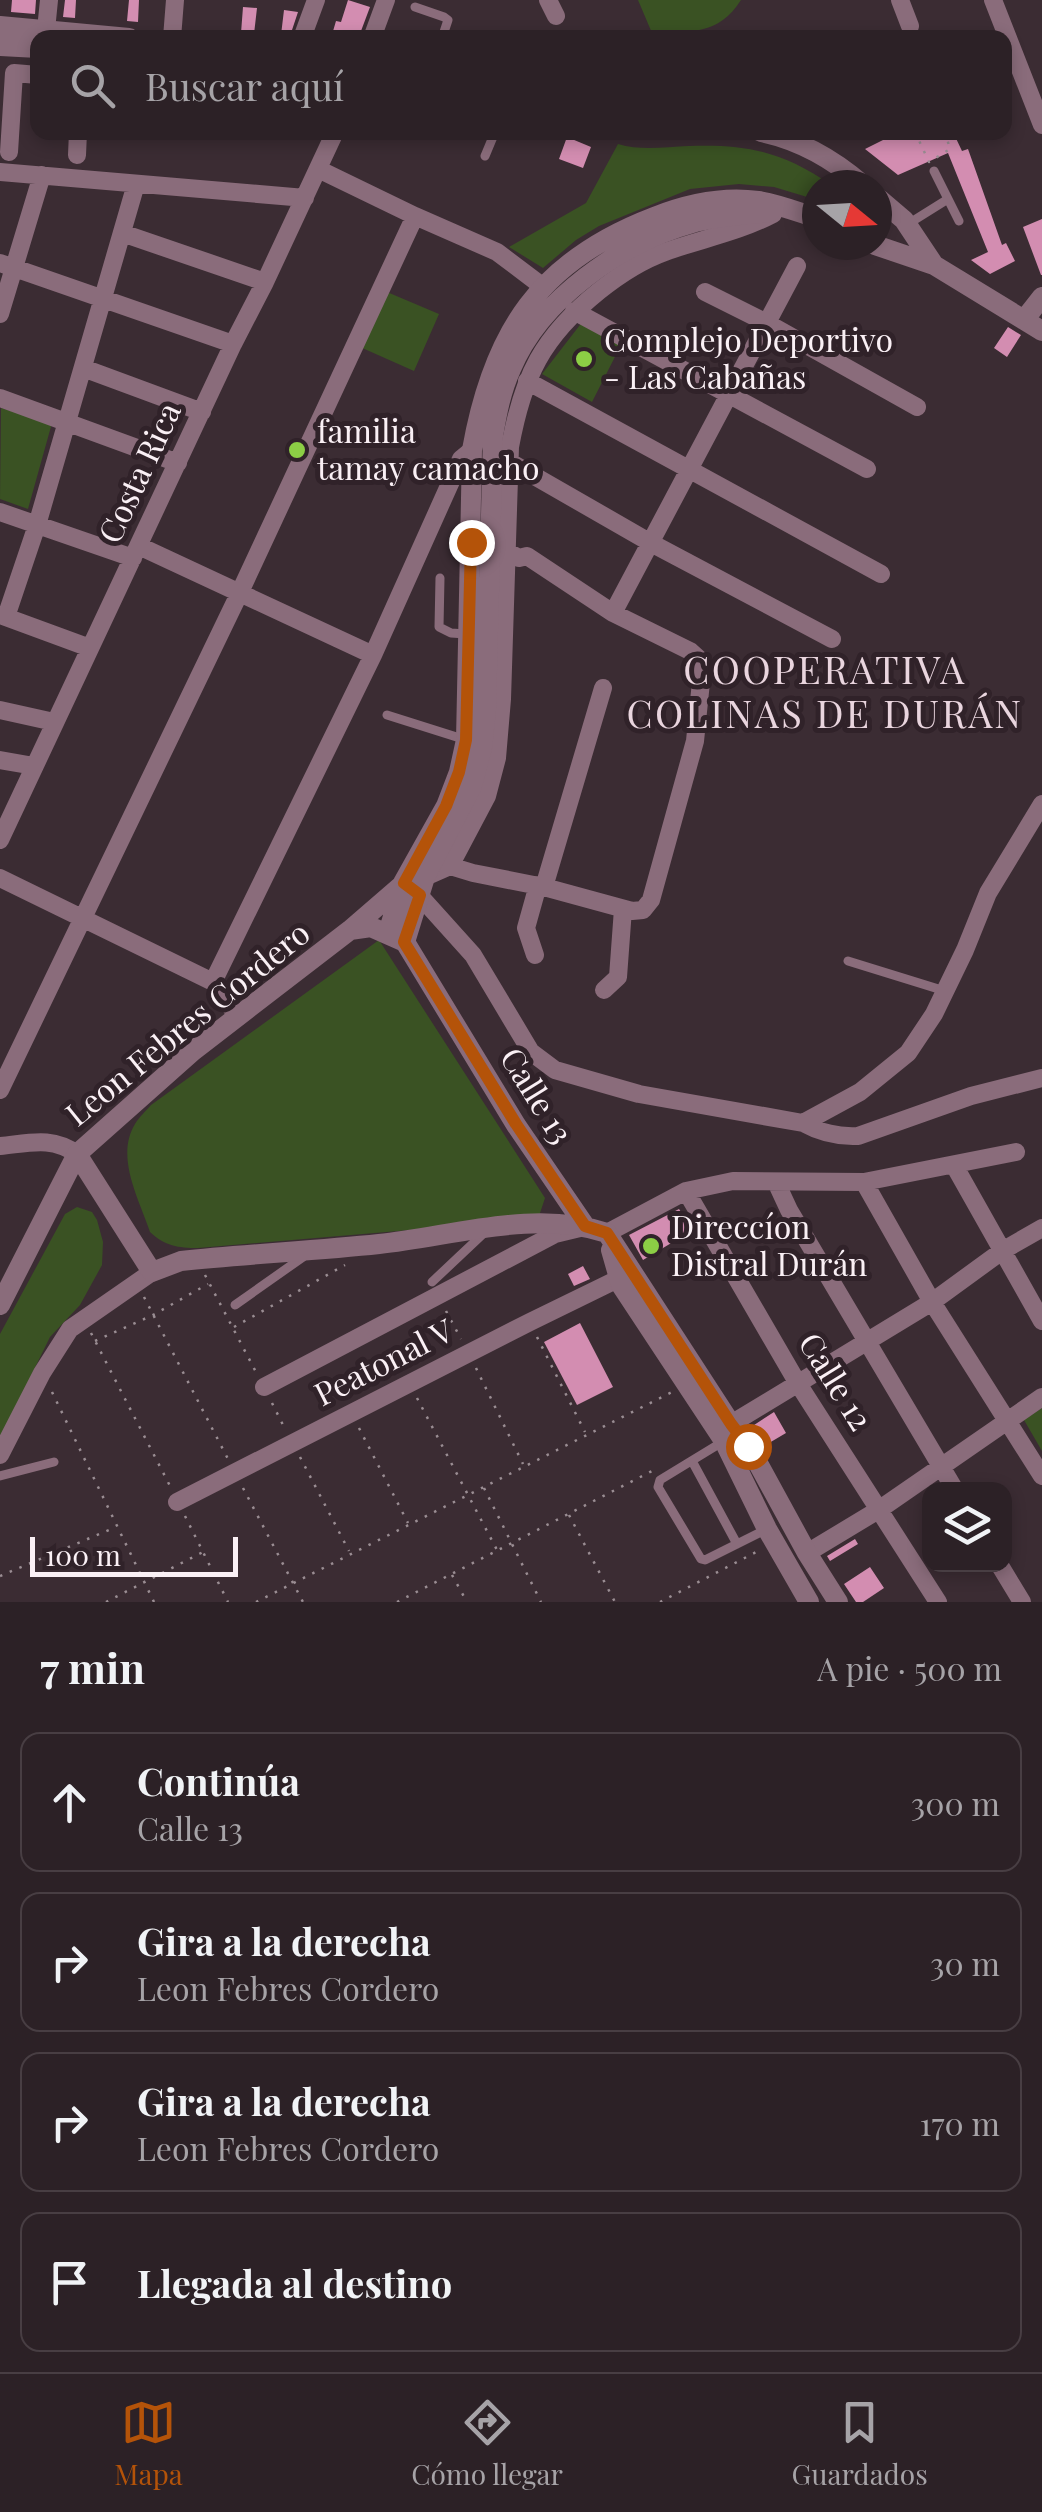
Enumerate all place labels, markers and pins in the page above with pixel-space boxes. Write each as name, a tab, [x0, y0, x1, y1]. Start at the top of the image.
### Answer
place label: Complejo Deportivo - Las Cabañas	[604, 317, 893, 397]
marker: Complejo Deportivo - Las Cabañas	[573, 348, 595, 370]
place label: familia tamay camacho	[317, 408, 539, 488]
marker: familia tamay camacho	[286, 439, 308, 461]
place label: Direccíon Distral Durán	[671, 1204, 867, 1284]
marker: Direccíon Distral Durán	[640, 1235, 662, 1257]

